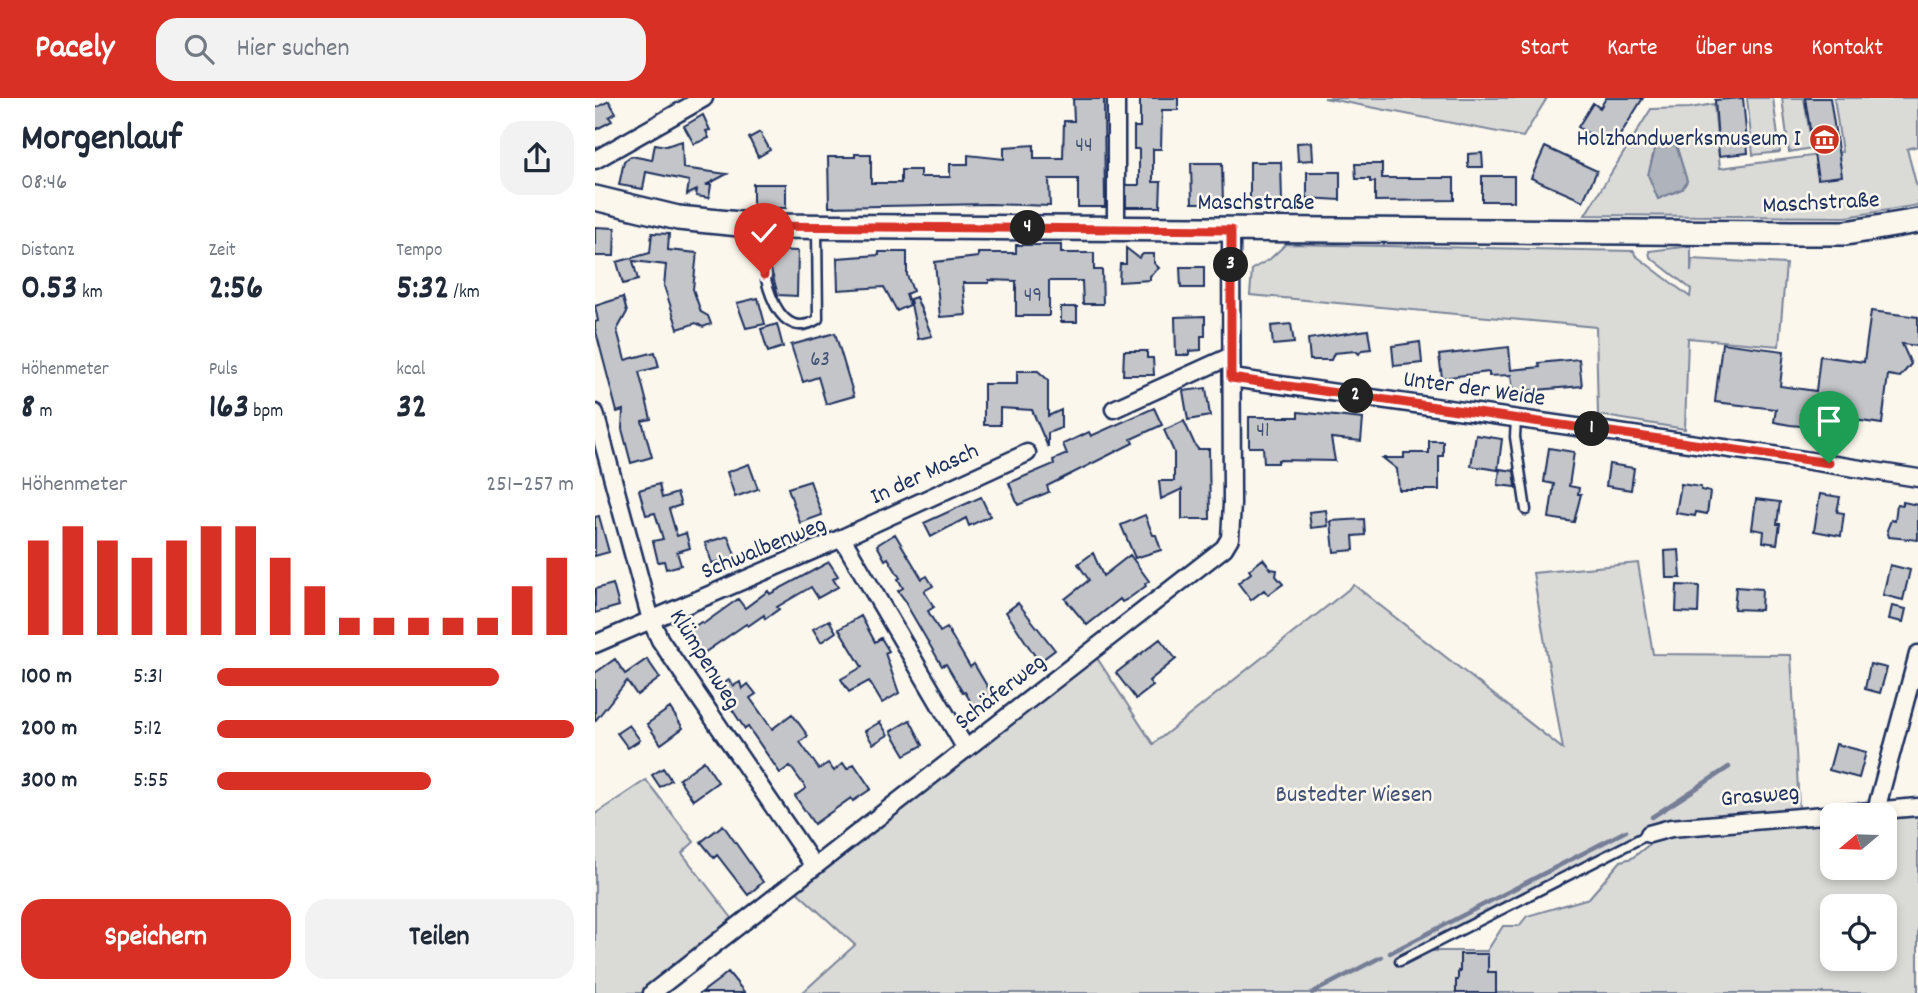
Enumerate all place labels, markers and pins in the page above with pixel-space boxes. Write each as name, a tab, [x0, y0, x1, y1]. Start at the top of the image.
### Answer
place label: Holzhandwerksmuseum I	[1576, 123, 1802, 157]
museum icon: Holzhandwerksmuseum I	[1807, 123, 1841, 157]
pin	[734, 203, 794, 275]
pin: 4	[1011, 211, 1045, 246]
pin: 3	[1213, 248, 1249, 282]
pin: 2	[1339, 378, 1373, 414]
pin	[1799, 391, 1859, 463]
pin: 1	[1574, 412, 1609, 446]

